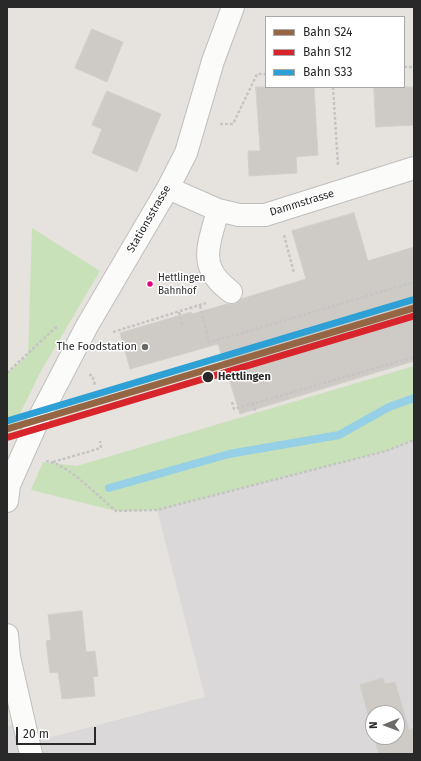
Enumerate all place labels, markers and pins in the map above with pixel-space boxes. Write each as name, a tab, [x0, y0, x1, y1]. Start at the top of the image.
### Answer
place label: Hettlingen Bahnhof	[158, 272, 205, 296]
marker: Hettlingen Bahnhof	[145, 279, 155, 289]
place label: The Foodstation	[57, 340, 137, 354]
marker: The Foodstation	[140, 342, 150, 352]
marker: Hettlingen	[201, 370, 215, 384]
place label: Hettlingen	[218, 370, 271, 384]

